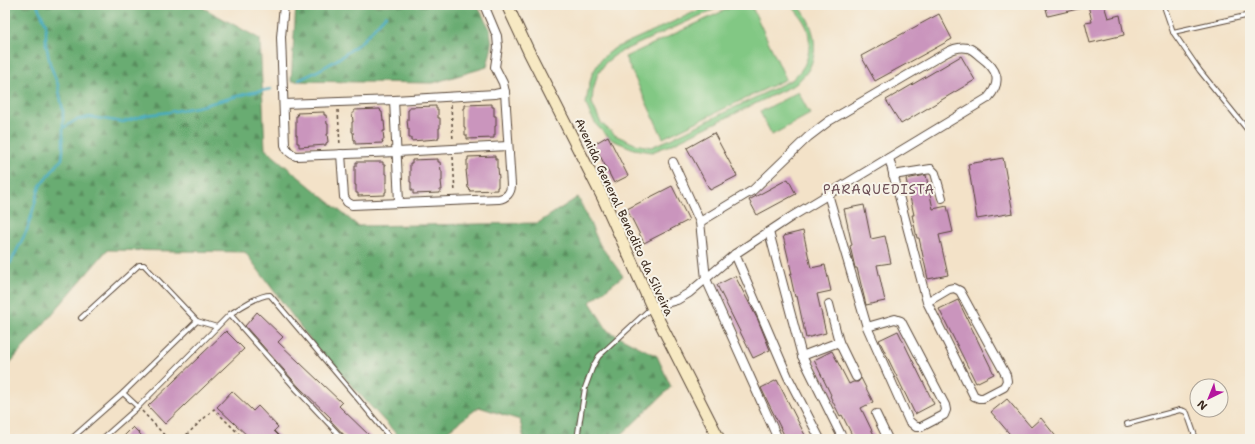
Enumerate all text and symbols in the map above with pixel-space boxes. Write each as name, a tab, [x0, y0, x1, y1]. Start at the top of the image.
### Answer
street label: Avenida General Benedito da Silveira	[571, 116, 677, 319]
district label: PARAQUEDISTA	[823, 181, 935, 198]
north arrow	[1189, 378, 1229, 418]
text: N	[1194, 396, 1211, 413]

